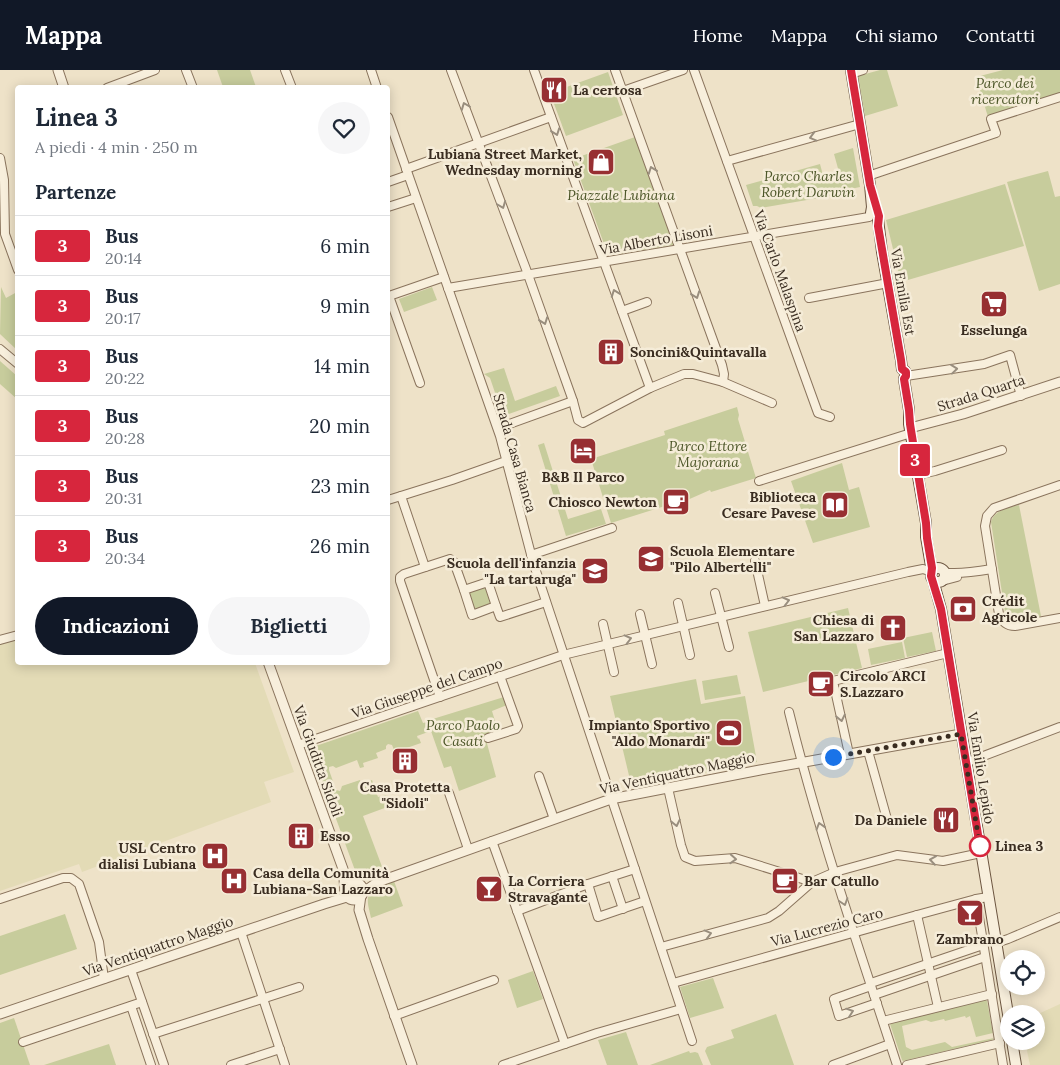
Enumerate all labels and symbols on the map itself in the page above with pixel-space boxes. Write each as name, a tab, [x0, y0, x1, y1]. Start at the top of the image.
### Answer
park label: Parco dei ricercatori	[971, 74, 1039, 108]
restaurant icon: La certosa	[539, 75, 569, 105]
place label: La certosa	[573, 81, 642, 99]
one-way arrow	[460, 102, 471, 111]
one-way arrow	[550, 127, 560, 136]
one-way arrow	[809, 132, 817, 142]
place label: Lubiana Street Market, Wednesday morning	[428, 145, 583, 179]
shop icon: Lubiana Street Market, Wednesday morning	[586, 147, 616, 177]
one-way arrow	[648, 166, 658, 175]
park label: Parco Charles Robert Darwin	[761, 167, 855, 201]
park label: Piazzale Lubiana	[567, 186, 675, 204]
one-way arrow	[496, 200, 506, 208]
street label: Via Carlo Malaspina	[749, 207, 810, 334]
street label: Via Alberto Lisoni	[597, 221, 714, 259]
street label: Via Emilia Est	[886, 246, 920, 338]
one-way arrow	[611, 289, 621, 298]
supermarket icon: Esselunga	[979, 289, 1009, 319]
one-way arrow	[690, 290, 700, 299]
one-way arrow	[538, 316, 548, 324]
place label: Esselunga	[961, 321, 1028, 339]
building icon: Soncini&Quintavalla	[596, 337, 626, 367]
place label: Soncini&Quintavalla	[630, 343, 767, 361]
one-way arrow	[951, 364, 959, 375]
street label: Strada Quarta	[935, 370, 1027, 416]
street label: Strada Casa Bianca	[489, 391, 541, 515]
hotel icon: B&B Il Parco	[568, 436, 598, 466]
park label: Parco Ettore Majorana	[669, 437, 748, 471]
line badge: 3	[899, 444, 931, 476]
place label: B&B Il Parco	[542, 468, 625, 486]
cafe icon: Chiosco Newton	[661, 487, 691, 517]
place label: Biblioteca Cesare Pavese	[722, 488, 817, 522]
library icon: Biblioteca Cesare Pavese	[820, 490, 850, 520]
place label: Chiosco Newton	[549, 493, 657, 511]
place label: Scuola Elementare "Pilo Albertelli"	[670, 542, 795, 576]
school or university icon: Scuola Elementare "Pilo Albertelli"	[636, 544, 666, 574]
place label: Scuola dell'infanzia "La tartaruga"	[447, 554, 577, 588]
school or university icon: Scuola dell'infanzia "La tartaruga"	[580, 556, 610, 586]
place label: Crédit Agricole	[982, 592, 1038, 626]
bank icon: Crédit Agricole	[948, 594, 978, 624]
one-way arrow	[781, 596, 790, 607]
place label: Chiesa di San Lazzaro	[794, 611, 874, 645]
church icon: Chiesa di San Lazzaro	[878, 613, 908, 643]
one-way arrow	[623, 634, 632, 645]
street label: Via Giuseppe del Campo	[348, 654, 505, 723]
place label: Circolo ARCI S.Lazzaro	[840, 667, 926, 701]
cafe icon: Circolo ARCI S.Lazzaro	[806, 669, 836, 699]
street label: Via Giuditta Sidoli	[289, 702, 347, 819]
street label: Via Emilio Lepido	[963, 710, 999, 825]
one-way arrow	[835, 713, 846, 722]
park label: Parco Paolo Casati	[426, 716, 500, 750]
place label: Impianto Sportivo "Aldo Monardi"	[589, 716, 710, 750]
sports icon: Impianto Sportivo "Aldo Monardi"	[714, 718, 744, 748]
your location	[821, 745, 846, 770]
building icon: Casa Protetta "Sidoli"	[390, 746, 420, 776]
street label: Via Ventiquattro Maggio	[597, 748, 756, 798]
place label: Casa Protetta "Sidoli"	[360, 778, 451, 812]
restaurant icon: Da Daniele	[931, 805, 961, 835]
place label: Da Daniele	[855, 811, 927, 829]
one-way arrow	[670, 818, 681, 827]
building icon: Esso	[286, 821, 316, 851]
one-way arrow	[816, 822, 826, 830]
place label: Esso	[320, 827, 350, 845]
marker: Linea 3	[969, 835, 991, 857]
place label: Linea 3	[995, 837, 1044, 855]
place label: USL Centro dialisi Lubiana	[99, 839, 197, 873]
hospital icon: USL Centro dialisi Lubiana	[200, 841, 230, 871]
one-way arrow	[729, 854, 737, 864]
one-way arrow	[929, 855, 937, 866]
place label: Casa della Comunità Lubiana-San Lazzaro	[253, 864, 393, 898]
hospital icon: Casa della Comunità Lubiana-San Lazzaro	[219, 866, 249, 896]
cafe icon: Bar Catullo	[770, 866, 800, 896]
place label: La Corriera Stravagante	[508, 872, 588, 906]
place label: Bar Catullo	[804, 872, 879, 890]
bar icon: La Corriera Stravagante	[474, 874, 504, 904]
one-way arrow	[839, 898, 849, 906]
bar icon: Zambrano	[955, 898, 985, 928]
street label: Via Lucrezio Caro	[768, 903, 885, 951]
street label: Via Ventiquattro Maggio	[79, 912, 236, 981]
one-way arrow	[703, 930, 711, 940]
place label: Zambrano	[936, 930, 1004, 948]
one-way arrow	[845, 1008, 853, 1018]

